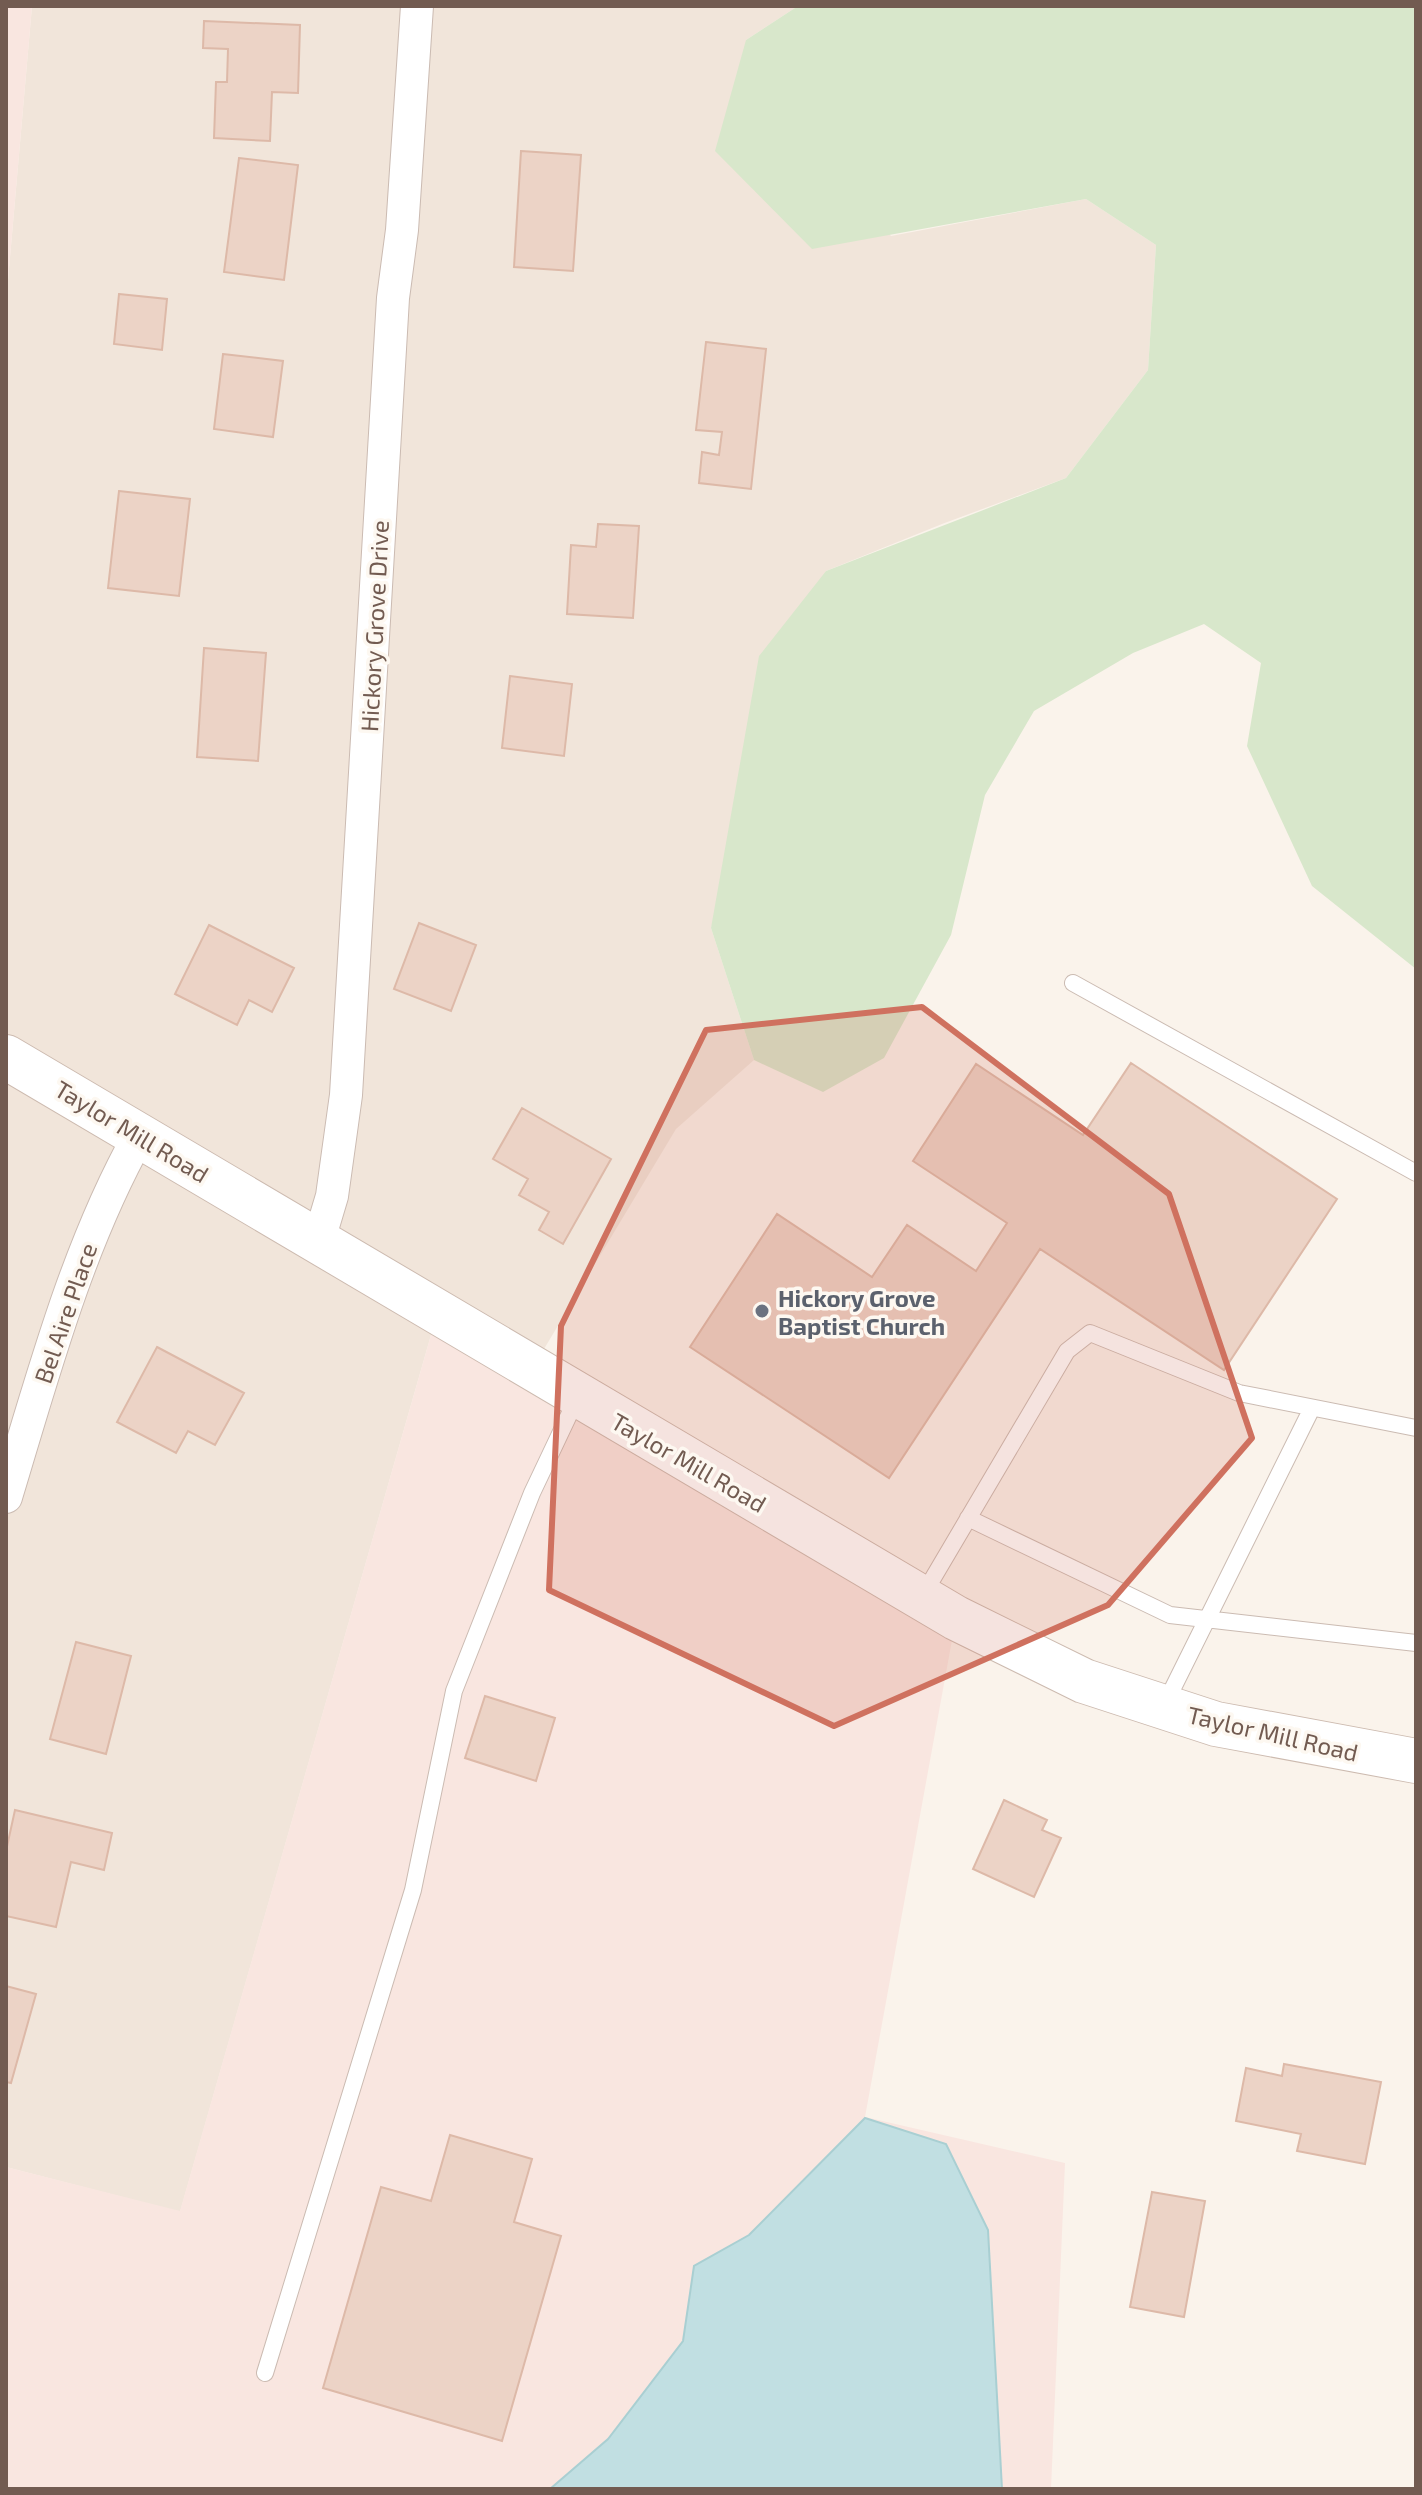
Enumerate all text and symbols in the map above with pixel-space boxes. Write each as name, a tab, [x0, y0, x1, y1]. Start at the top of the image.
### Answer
street label: Hickory Grove Drive	[354, 519, 394, 733]
street label: Taylor Mill Road	[50, 1074, 214, 1188]
street label: Bel Aire Place	[27, 1239, 103, 1387]
place label: Hickory Grove Baptist Church	[778, 1283, 945, 1340]
marker: Hickory Grove Baptist Church	[753, 1302, 771, 1320]
street label: Taylor Mill Road	[606, 1406, 772, 1518]
street label: Taylor Mill Road	[1185, 1699, 1361, 1767]

